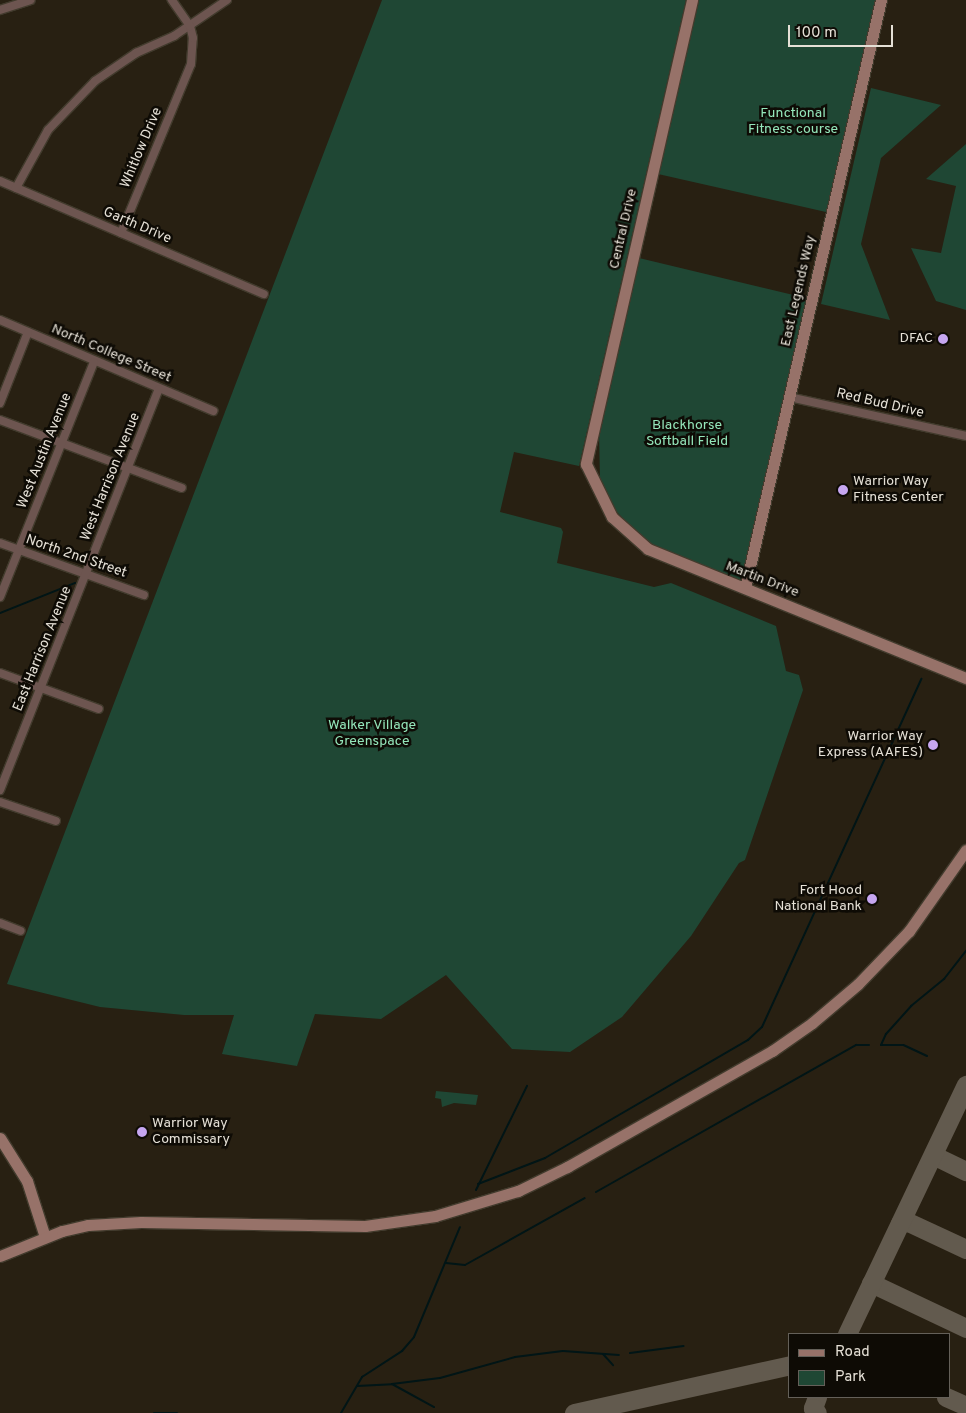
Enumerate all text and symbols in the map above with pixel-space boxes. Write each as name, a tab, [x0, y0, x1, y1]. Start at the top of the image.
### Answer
scale bar	[791, 15, 896, 47]
text: 100 m	[796, 24, 837, 43]
street label: Whitlow Drive	[117, 105, 167, 191]
park label: Functional Fitness course	[748, 106, 838, 138]
street label: Central Drive	[607, 187, 641, 271]
street label: Garth Drive	[100, 204, 174, 248]
street label: East Legends Way	[778, 234, 820, 348]
street label: North College Street	[48, 321, 174, 387]
place label: DFAC	[900, 331, 933, 347]
marker: DFAC	[937, 333, 949, 345]
street label: Red Bud Drive	[835, 386, 925, 422]
street label: West Austin Avenue	[14, 390, 76, 512]
street label: West Harrison Avenue	[78, 410, 144, 544]
park label: Blackhorse Softball Field	[646, 418, 728, 451]
place label: Warrior Way Fitness Center	[853, 474, 944, 507]
marker: Warrior Way Fitness Center	[837, 484, 849, 496]
street label: North 2nd Street	[23, 532, 129, 582]
street label: Martin Drive	[723, 558, 801, 602]
street label: East Harrison Avenue	[10, 584, 76, 714]
park label: Walker Village Greenspace	[328, 718, 416, 750]
place label: Warrior Way Express (AAFES)	[818, 729, 923, 762]
marker: Warrior Way Express (AAFES)	[927, 739, 939, 751]
place label: Fort Hood National Bank	[775, 883, 862, 916]
marker: Fort Hood National Bank	[866, 893, 878, 905]
place label: Warrior Way Commissary	[152, 1116, 230, 1148]
marker: Warrior Way Commissary	[136, 1126, 148, 1138]
legend	[788, 1333, 951, 1398]
text: Road	[835, 1343, 870, 1362]
text: Park	[835, 1368, 866, 1387]

